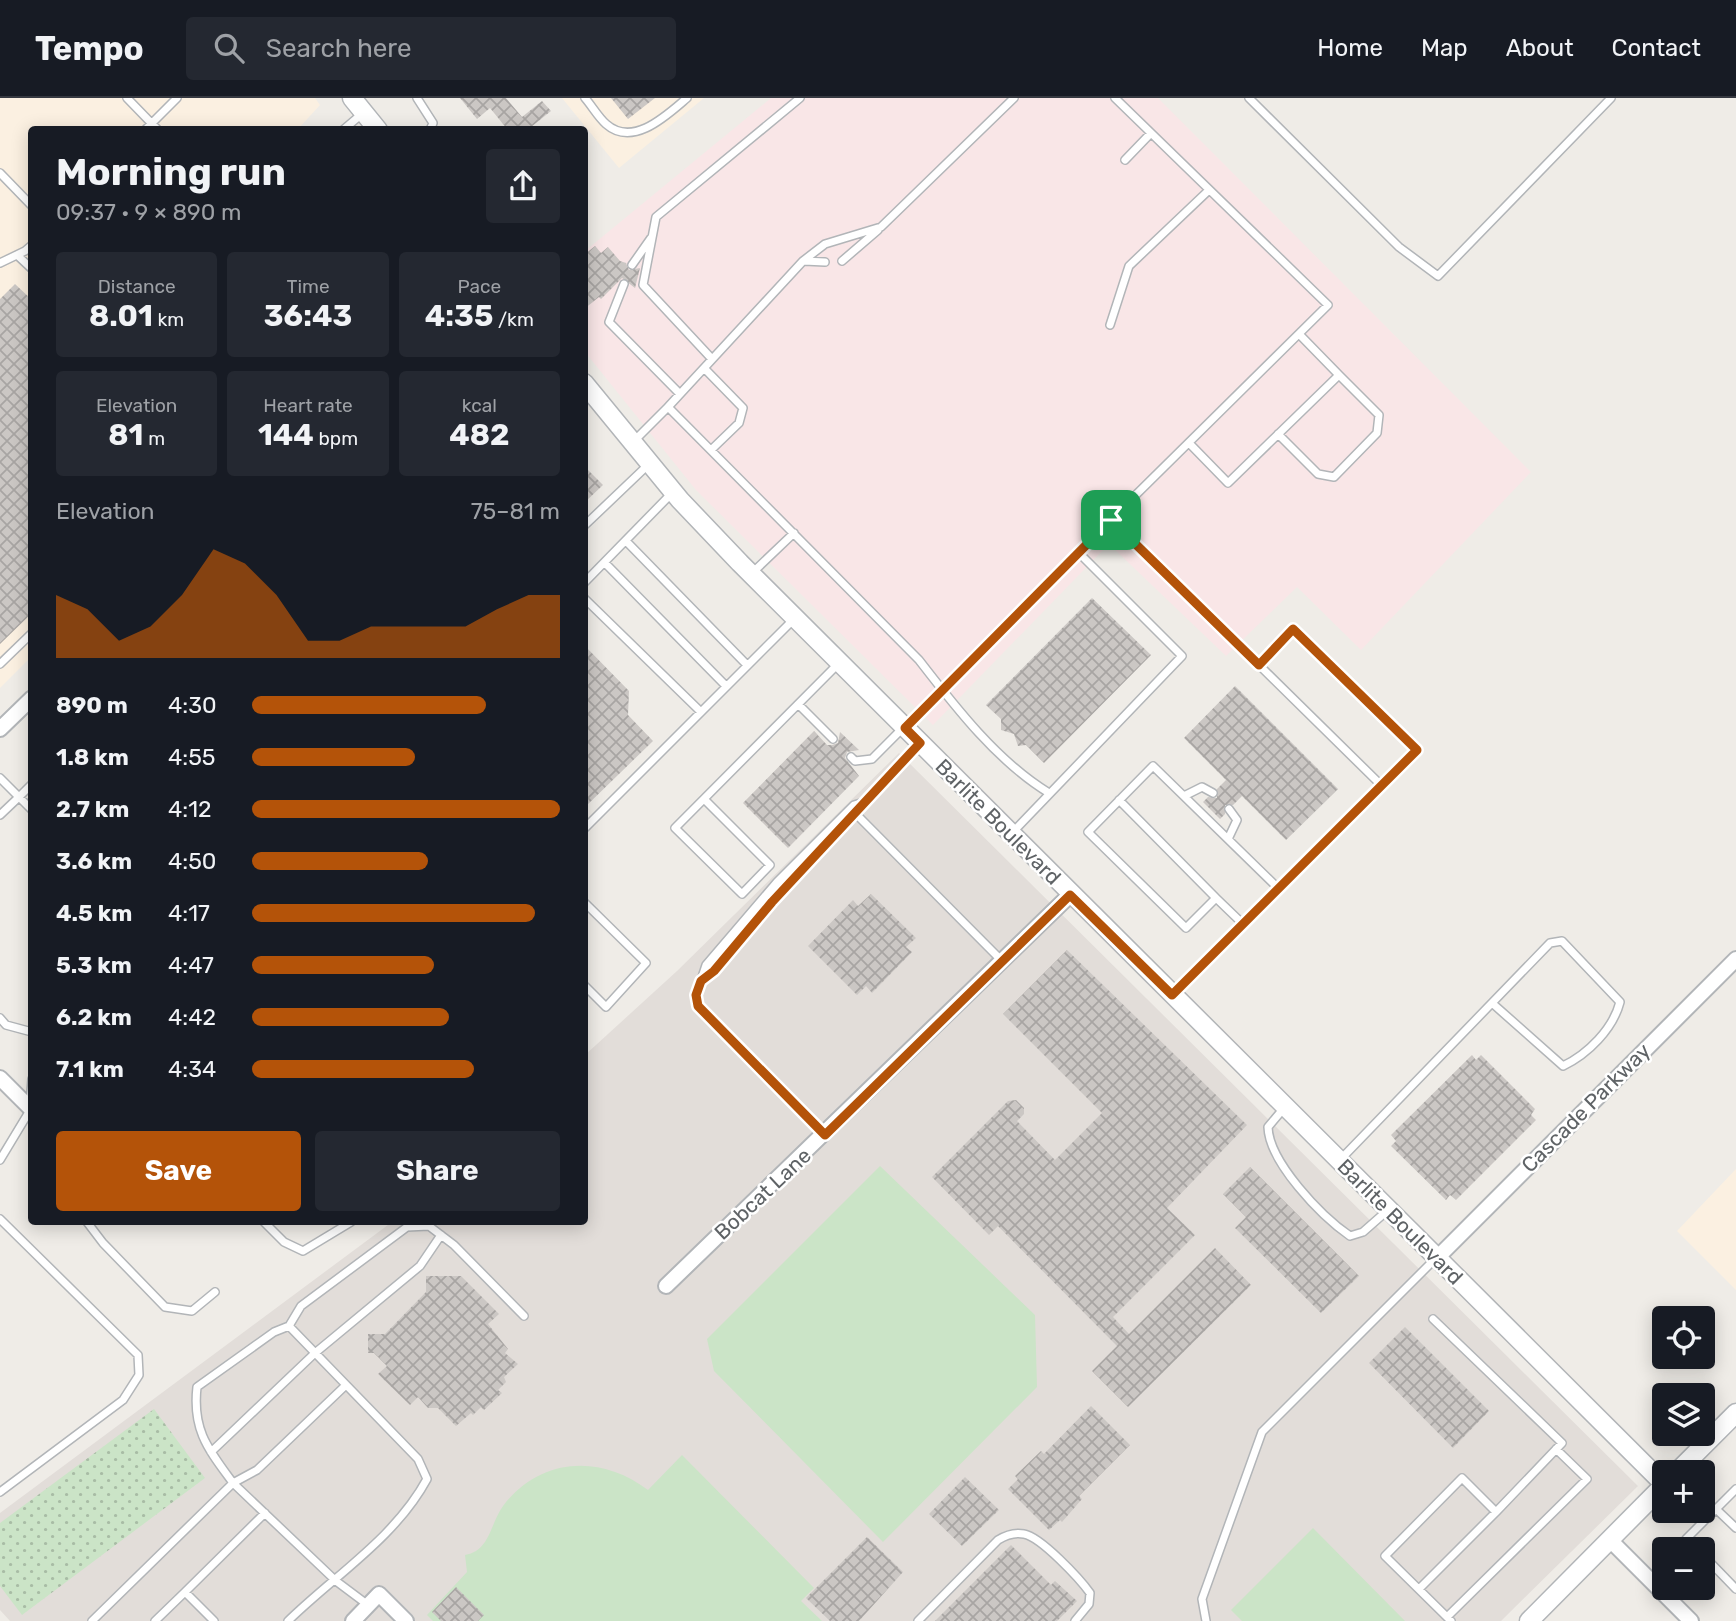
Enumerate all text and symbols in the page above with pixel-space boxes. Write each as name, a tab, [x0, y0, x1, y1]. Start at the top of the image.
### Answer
search box	[186, 17, 676, 80]
text: Tempo	[35, 29, 144, 68]
icon: search	[210, 29, 248, 67]
text: Search here	[266, 33, 412, 64]
text: Home	[1317, 34, 1383, 62]
text: Map	[1421, 34, 1468, 62]
text: About	[1506, 34, 1574, 62]
text: Contact	[1612, 34, 1701, 62]
text: Morning run	[56, 149, 286, 195]
button: share	[486, 149, 560, 223]
text: 09:37 · 9 × 890 m	[56, 198, 241, 226]
text: Distance	[98, 275, 176, 298]
text: Time	[286, 275, 330, 298]
text: Pace	[458, 275, 501, 298]
text: 8.01	[89, 298, 153, 334]
text: 36:43	[264, 298, 352, 334]
text: 4:35	[425, 298, 493, 334]
text: km	[153, 308, 184, 331]
text: /km	[493, 308, 534, 331]
text: Elevation	[96, 394, 177, 417]
text: Heart rate	[263, 394, 353, 417]
text: kcal	[462, 394, 497, 417]
text: 81	[108, 417, 144, 453]
text: 144	[258, 417, 314, 453]
text: 482	[449, 417, 509, 453]
text: m	[144, 427, 165, 450]
text: bpm	[314, 427, 358, 450]
pin	[1081, 490, 1141, 550]
text: Elevation	[56, 497, 155, 525]
text: 75–81 m	[471, 497, 560, 525]
icon: arrive	[1092, 501, 1130, 539]
text: 890 m	[56, 691, 128, 719]
text: 4:30	[168, 691, 217, 719]
text: 1.8 km	[56, 743, 129, 771]
text: 4:55	[168, 743, 216, 771]
street label: Barlite Boulevard	[930, 754, 1066, 890]
text: 2.7 km	[56, 795, 129, 823]
text: 4:12	[168, 795, 212, 823]
text: 3.6 km	[56, 847, 132, 875]
text: 4:50	[168, 847, 216, 875]
text: 4.5 km	[56, 899, 132, 927]
text: 4:17	[168, 899, 210, 927]
text: 5.3 km	[56, 951, 132, 979]
text: 4:47	[168, 951, 214, 979]
text: 6.2 km	[56, 1003, 132, 1031]
text: 4:42	[168, 1003, 216, 1031]
street label: Cascade Parkway	[1516, 1038, 1656, 1177]
text: 7.1 km	[56, 1055, 124, 1083]
text: 4:34	[168, 1055, 216, 1083]
button: Save	[56, 1131, 301, 1211]
button: Share	[315, 1131, 560, 1211]
street label: Bobcat Lane	[709, 1143, 816, 1245]
street label: Barlite Boulevard	[1332, 1154, 1468, 1290]
map controls	[1652, 1306, 1715, 1600]
button: locate	[1652, 1306, 1715, 1369]
button: layers	[1652, 1383, 1715, 1446]
button: +	[1652, 1460, 1715, 1523]
button: −	[1652, 1537, 1715, 1600]

